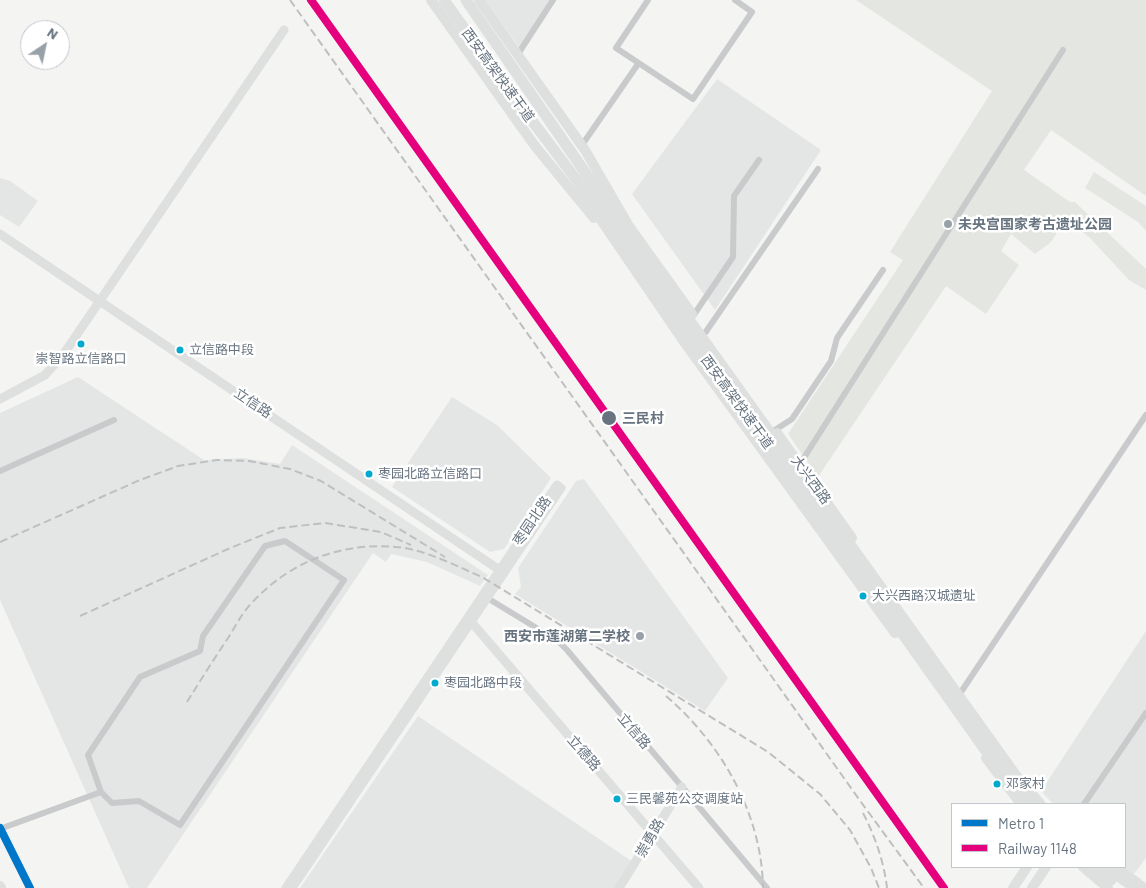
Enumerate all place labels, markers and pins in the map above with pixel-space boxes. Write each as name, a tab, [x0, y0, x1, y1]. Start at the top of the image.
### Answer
place label: 未央宫国家考古遗址公园	[958, 216, 1112, 232]
marker: 未央宫国家考古遗址公园	[942, 218, 954, 230]
marker: 崇智路立信路口	[76, 339, 86, 349]
place label: 立信路中段	[189, 342, 254, 358]
marker: 立信路中段	[175, 345, 185, 355]
place label: 崇智路立信路口	[36, 351, 126, 367]
marker: 三民村	[600, 409, 618, 427]
place label: 三民村	[622, 410, 664, 426]
place label: 枣园北路立信路口	[378, 466, 482, 482]
marker: 枣园北路立信路口	[364, 469, 374, 479]
place label: 大兴西路汉城遗址	[872, 588, 976, 604]
marker: 大兴西路汉城遗址	[858, 591, 868, 601]
place label: 西安市莲湖第二学校	[504, 628, 630, 644]
marker: 西安市莲湖第二学校	[634, 630, 646, 642]
place label: 枣园北路中段	[444, 675, 522, 691]
marker: 枣园北路中段	[430, 678, 440, 688]
place label: 邓家村	[1006, 776, 1045, 792]
marker: 邓家村	[992, 779, 1002, 789]
place label: 三民馨苑公交调度站	[626, 791, 743, 807]
marker: 三民馨苑公交调度站	[612, 794, 622, 804]

